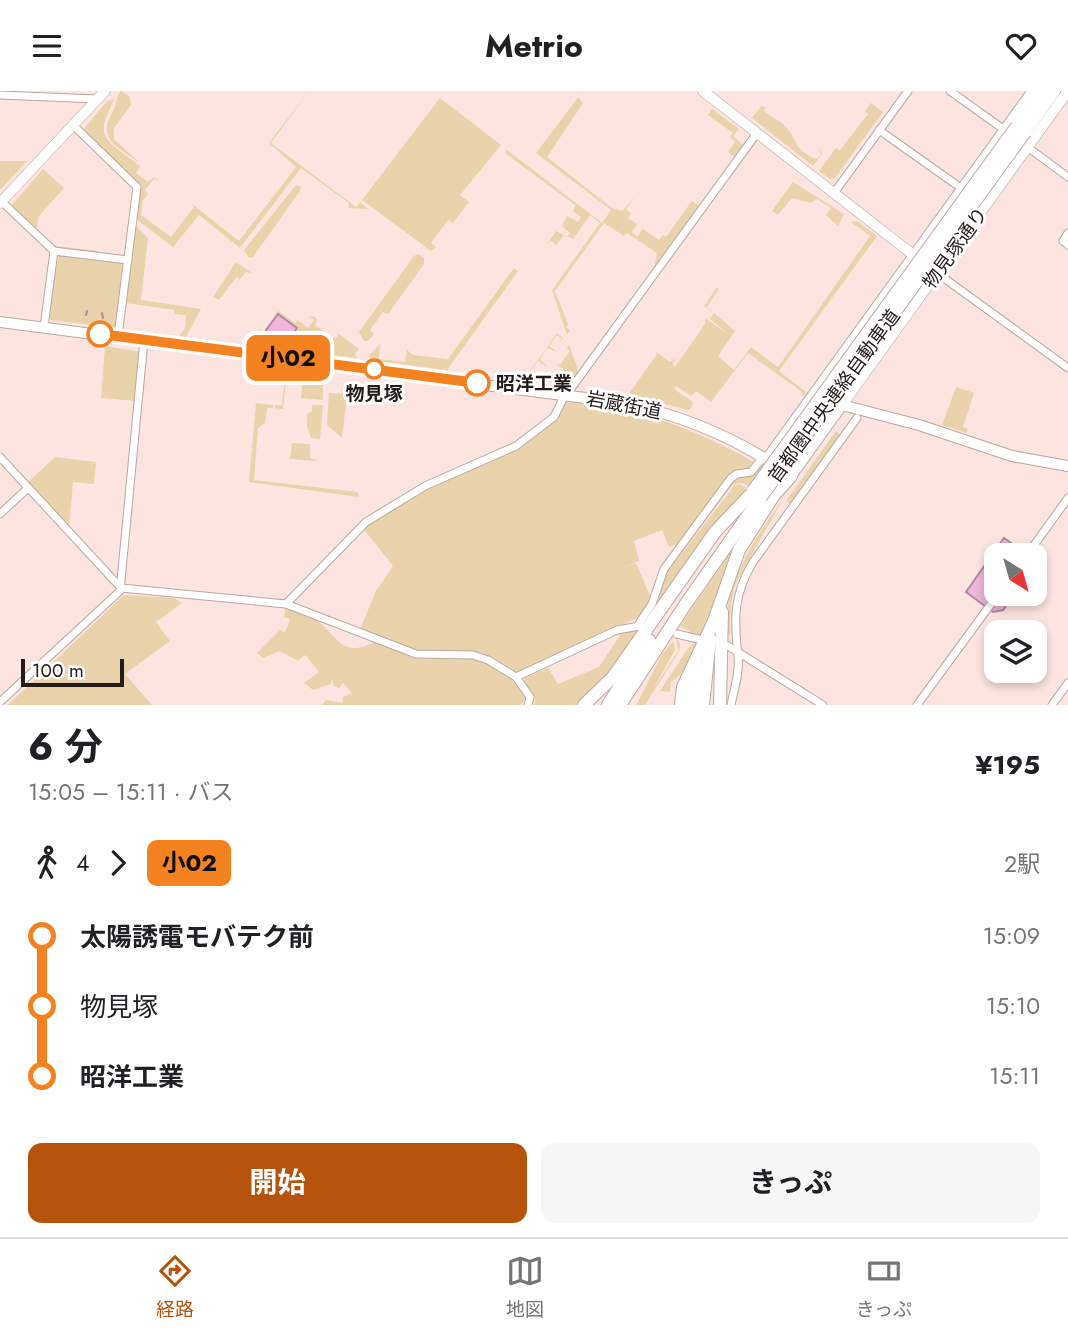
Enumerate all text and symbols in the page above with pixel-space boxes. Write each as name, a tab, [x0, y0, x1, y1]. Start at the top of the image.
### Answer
text: Metrio	[485, 23, 583, 69]
icon: menu	[28, 27, 66, 65]
icon: heart	[1002, 27, 1040, 65]
street label: 物見塚通り	[916, 202, 994, 294]
street label: 首都圏中央連絡自動車道	[762, 304, 906, 488]
unlabelled marker	[87, 321, 113, 347]
line badge: 小02	[248, 335, 328, 381]
text: 小02	[260, 340, 316, 375]
marker: 物見塚	[364, 359, 384, 379]
marker: 昭洋工業	[464, 370, 490, 396]
place label: 昭洋工業	[496, 370, 572, 397]
place label: 物見塚	[345, 380, 403, 407]
street label: 岩蔵街道	[584, 384, 664, 426]
north arrow	[984, 543, 1046, 605]
map controls	[984, 543, 1047, 683]
button: layers	[984, 620, 1047, 683]
scale bar	[21, 656, 124, 688]
text: 100 m	[32, 657, 84, 684]
text: 6 分	[28, 719, 103, 774]
text: ¥195	[975, 746, 1040, 784]
text: 15:05 – 15:11 · バス	[28, 775, 233, 809]
icon: walk	[28, 844, 66, 882]
icon: forward	[99, 844, 137, 882]
text: 小02	[161, 845, 217, 880]
text: 4	[76, 846, 89, 880]
text: 2駅	[1004, 847, 1040, 881]
text: 太陽誘電モバテク前	[80, 918, 314, 956]
text: 15:09	[983, 919, 1040, 953]
text: 物見塚	[80, 988, 158, 1026]
text: 15:10	[986, 989, 1040, 1023]
text: 昭洋工業	[80, 1058, 184, 1096]
text: 15:11	[989, 1059, 1040, 1093]
button: 開始	[28, 1143, 527, 1223]
button: きっぷ	[541, 1143, 1040, 1223]
tab: 経路	[156, 1252, 194, 1323]
tab: 地図	[506, 1252, 544, 1323]
tab: きっぷ	[856, 1252, 912, 1323]

